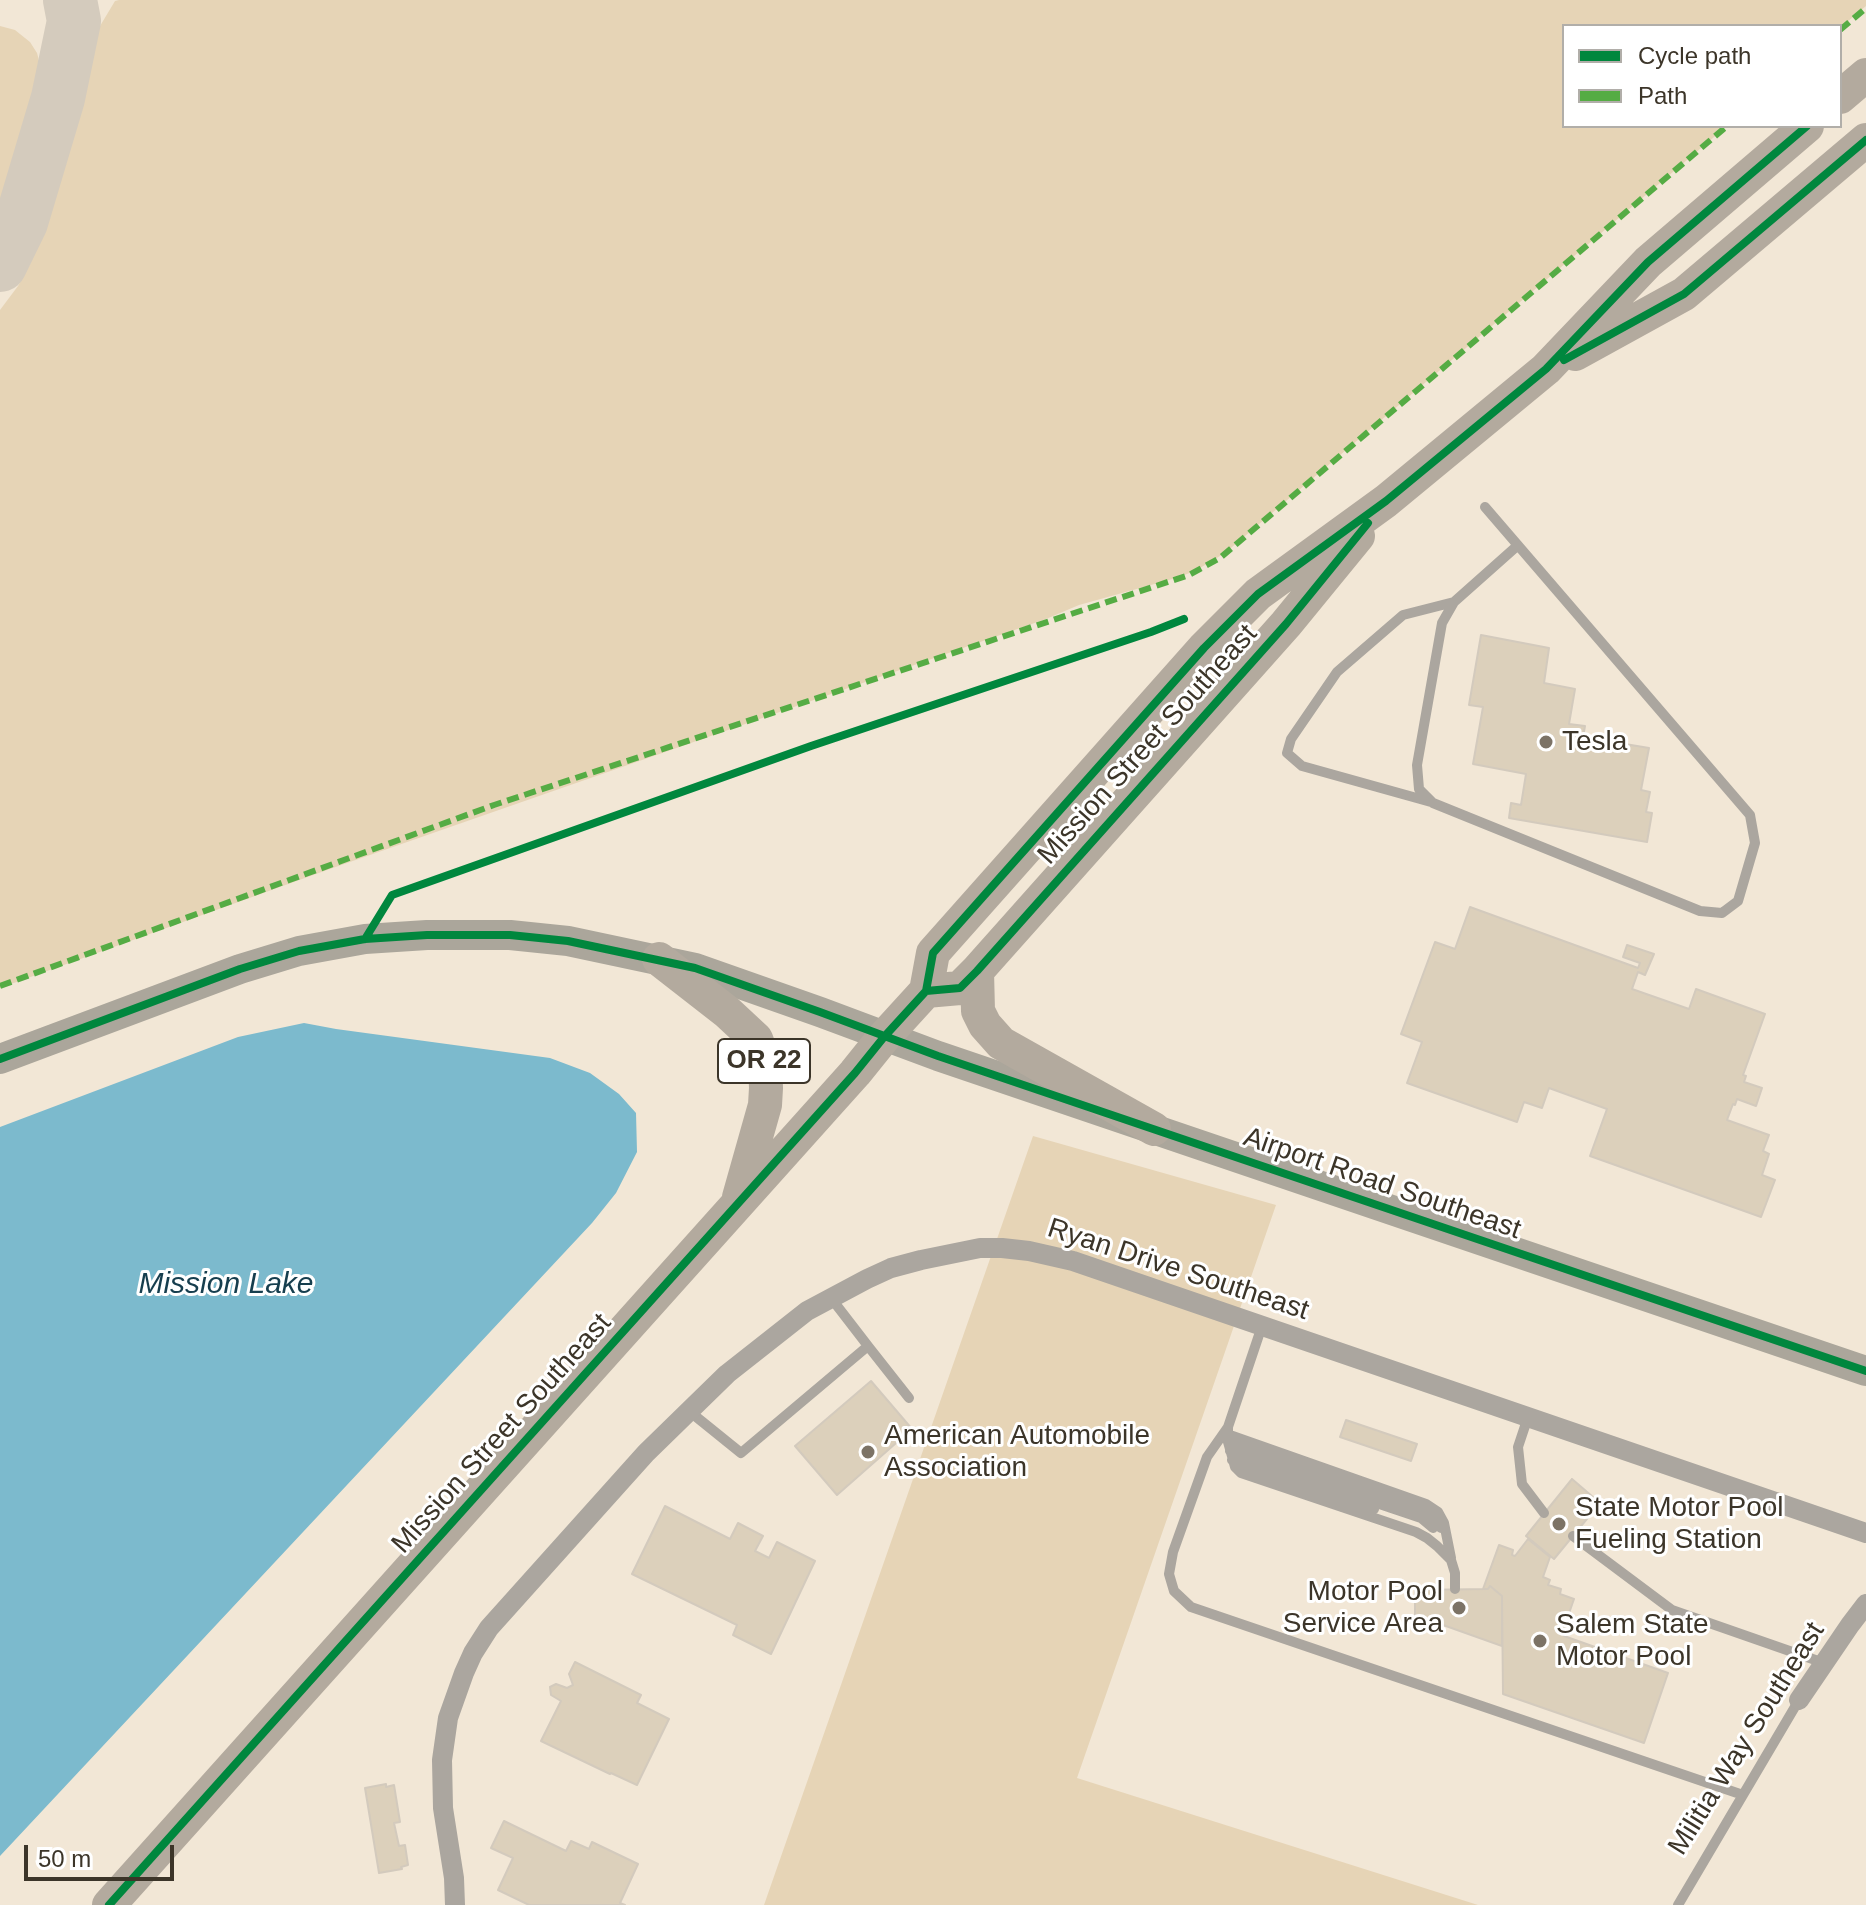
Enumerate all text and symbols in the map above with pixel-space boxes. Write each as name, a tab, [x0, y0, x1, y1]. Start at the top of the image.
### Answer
legend	[1562, 24, 1842, 128]
text: Cycle path	[1638, 42, 1751, 69]
text: Path	[1638, 82, 1687, 109]
street label: Mission Street Southeast	[1031, 618, 1265, 872]
place label: Tesla	[1562, 725, 1627, 759]
marker: Tesla	[1537, 733, 1555, 751]
road number: OR 22	[718, 1039, 810, 1083]
street label: Airport Road Southeast	[1239, 1121, 1525, 1247]
street label: Ryan Drive Southeast	[1043, 1212, 1313, 1328]
water label: Mission Lake	[138, 1267, 314, 1303]
street label: Mission Street Southeast	[385, 1307, 619, 1561]
place label: American Automobile Association	[884, 1419, 1150, 1485]
marker: American Automobile Association	[859, 1443, 877, 1461]
place label: State Motor Pool Fueling Station	[1575, 1491, 1784, 1557]
marker: State Motor Pool Fueling Station	[1550, 1515, 1568, 1533]
place label: Motor Pool Service Area	[1283, 1575, 1443, 1641]
marker: Motor Pool Service Area	[1450, 1599, 1468, 1617]
place label: Salem State Motor Pool	[1556, 1608, 1709, 1674]
street label: Militia Way Southeast	[1662, 1616, 1832, 1862]
marker: Salem State Motor Pool	[1531, 1632, 1549, 1650]
scale bar	[28, 1829, 178, 1879]
text: 50 m	[38, 1845, 91, 1872]

